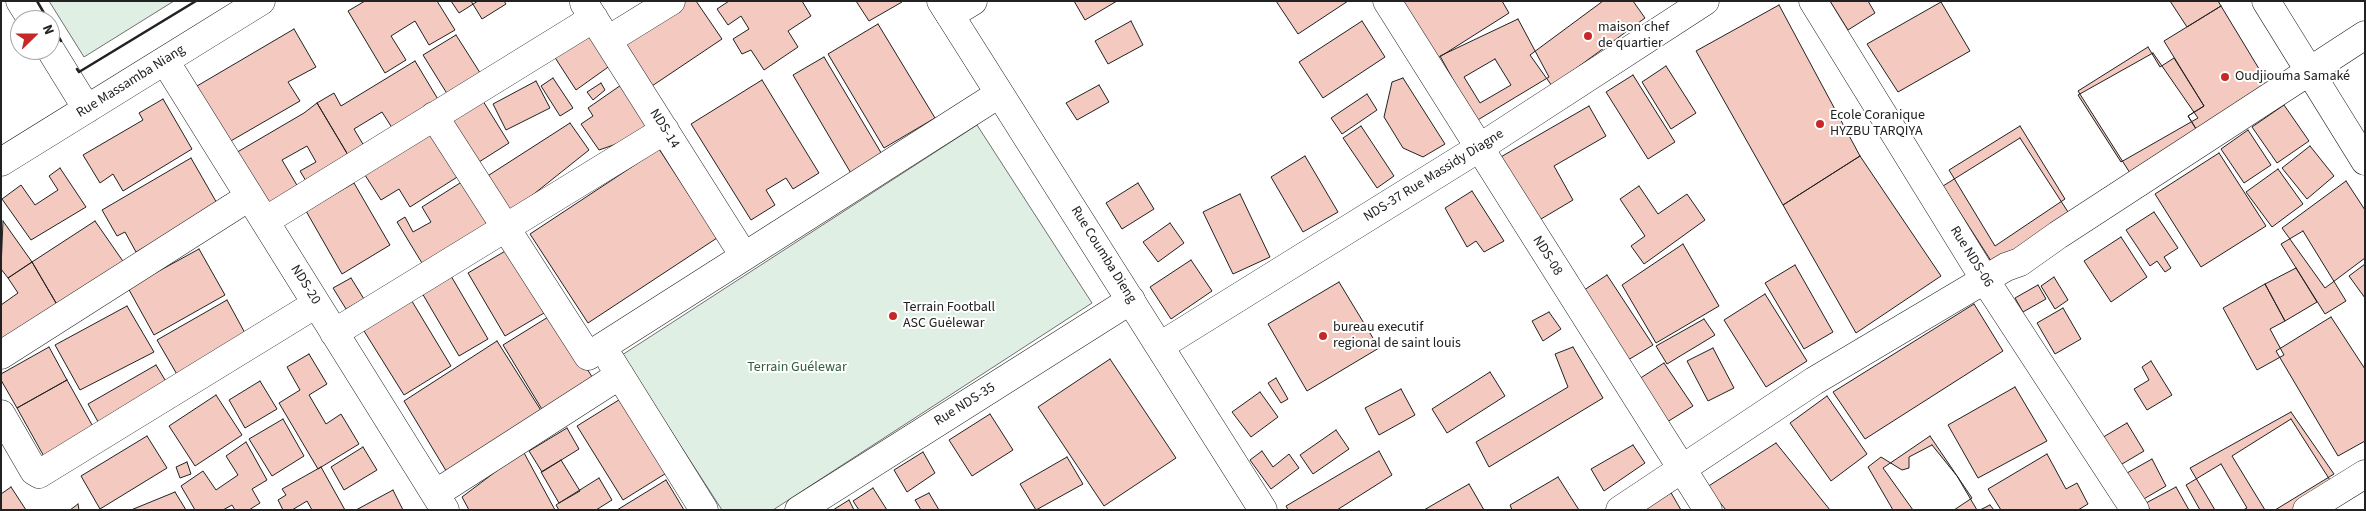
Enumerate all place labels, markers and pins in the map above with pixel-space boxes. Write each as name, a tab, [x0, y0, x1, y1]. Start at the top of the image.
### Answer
place label: maison chef de quartier	[1598, 20, 1669, 52]
marker: maison chef de quartier	[1582, 30, 1594, 42]
place label: Oudjiouma Samaké	[2235, 69, 2350, 85]
marker: Oudjiouma Samaké	[2219, 71, 2231, 83]
place label: Ecole Coranique HYZBU TARQIYA	[1830, 108, 1925, 140]
marker: Ecole Coranique HYZBU TARQIYA	[1814, 118, 1826, 130]
place label: Terrain Football ASC Guėlewar	[903, 300, 995, 332]
marker: Terrain Football ASC Guėlewar	[887, 310, 899, 322]
place label: bureau executif regional de saint louis	[1333, 320, 1461, 352]
marker: bureau executif regional de saint louis	[1317, 330, 1329, 342]

